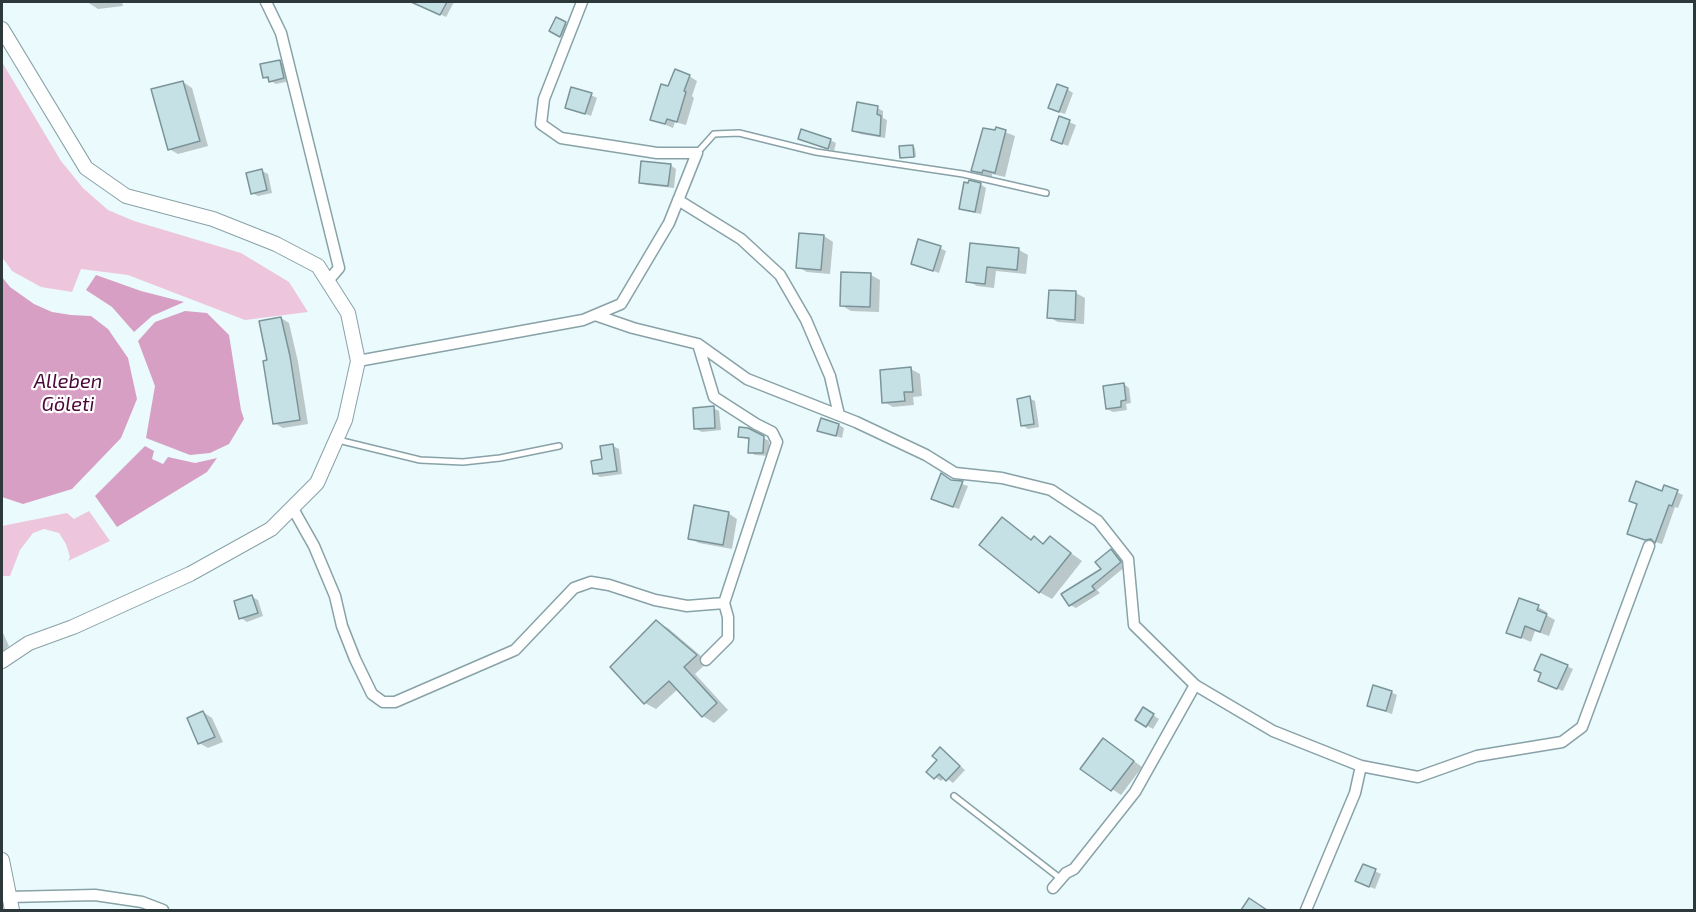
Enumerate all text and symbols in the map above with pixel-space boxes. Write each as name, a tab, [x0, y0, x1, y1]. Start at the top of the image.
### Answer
water label: Alleben Göleti	[34, 369, 102, 416]

